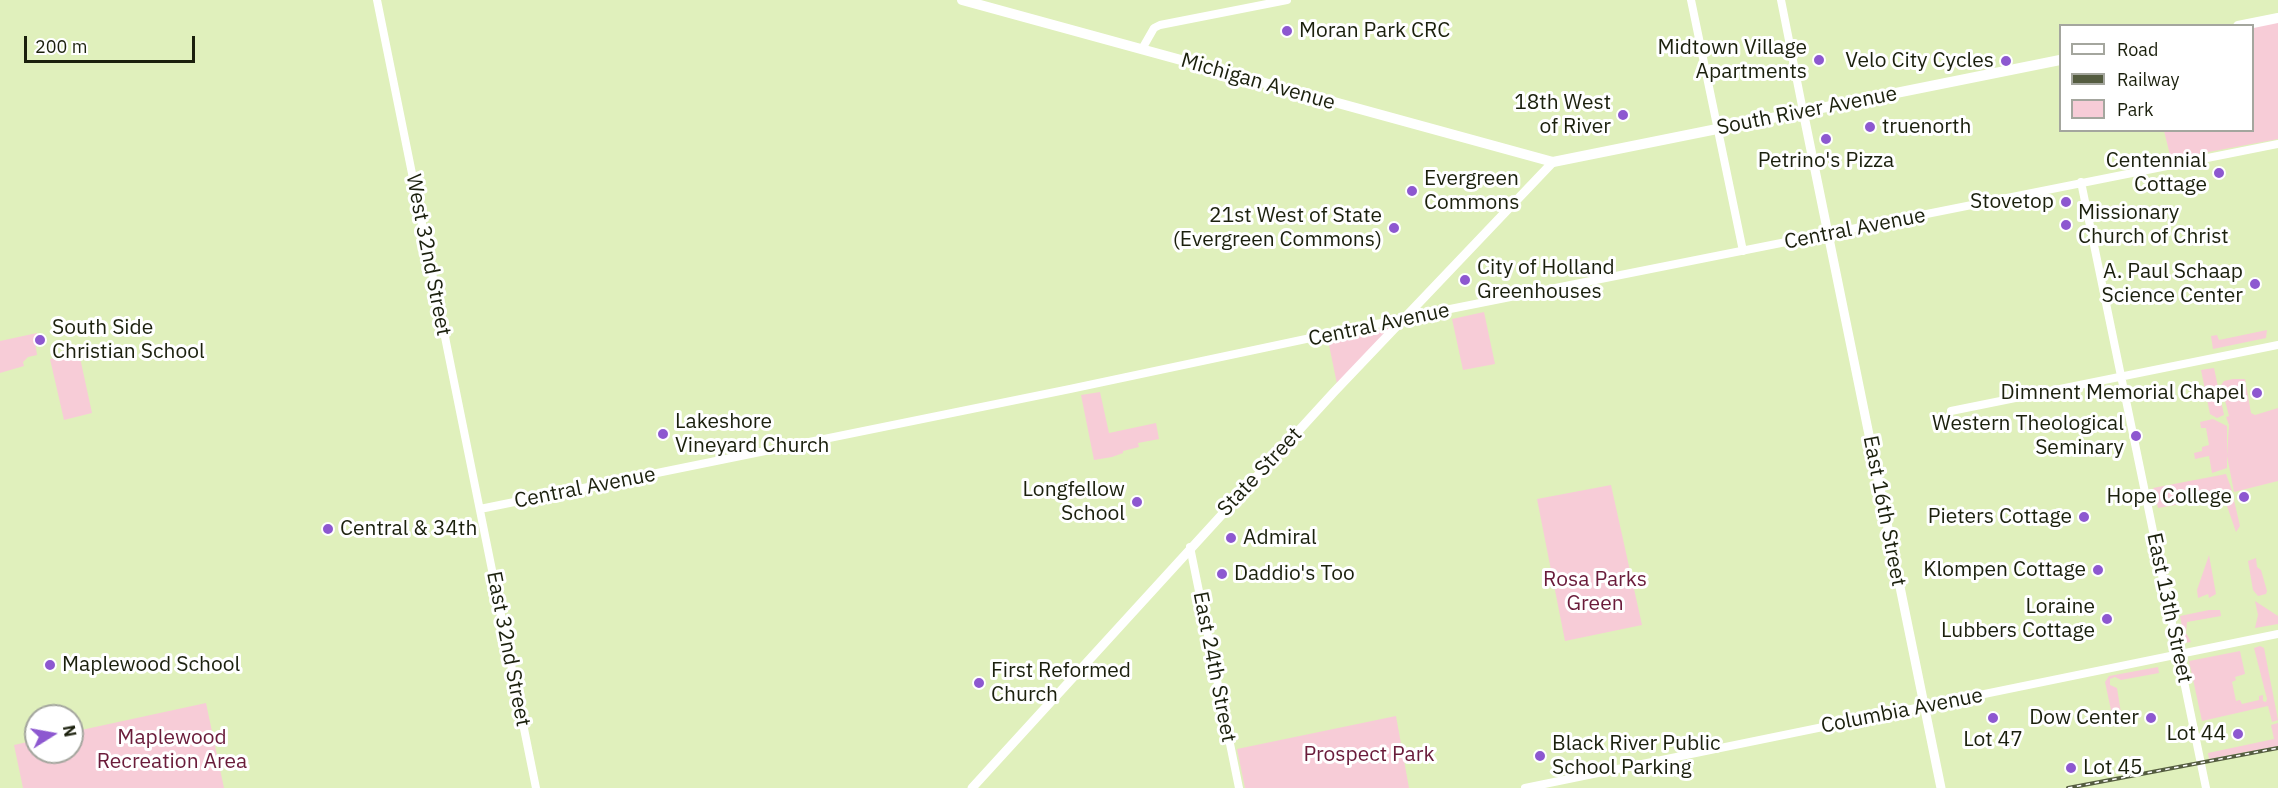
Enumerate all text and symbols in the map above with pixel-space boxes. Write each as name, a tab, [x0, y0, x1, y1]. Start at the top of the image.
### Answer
place label: Moran Park CRC	[1299, 18, 1450, 44]
scale bar	[27, 24, 198, 62]
marker: Moran Park CRC	[1280, 24, 1294, 38]
legend	[2059, 24, 2254, 132]
text: 200 m	[35, 35, 87, 58]
place label: Midtown Village Apartments	[1658, 35, 1807, 85]
text: Road	[2117, 38, 2158, 61]
street label: Michigan Avenue	[1178, 48, 1338, 116]
place label: Velo City Cycles	[1845, 48, 1994, 74]
marker: Midtown Village Apartments	[1812, 53, 1826, 67]
marker: Velo City Cycles	[1999, 54, 2013, 68]
text: Railway	[2117, 68, 2179, 91]
street label: South River Avenue	[1715, 81, 1899, 141]
place label: 18th West of River	[1514, 90, 1611, 140]
text: Park	[2117, 98, 2153, 121]
marker: 18th West of River	[1616, 108, 1630, 122]
place label: truenorth	[1882, 114, 1971, 140]
marker: truenorth	[1863, 120, 1877, 134]
marker: Petrino's Pizza	[1819, 132, 1833, 146]
place label: Petrino's Pizza	[1758, 148, 1894, 174]
place label: Centennial Cottage	[2106, 148, 2207, 198]
place label: Evergreen Commons	[1424, 166, 1519, 216]
marker: Centennial Cottage	[2212, 166, 2226, 180]
street label: West 32nd Street	[400, 172, 456, 338]
marker: Evergreen Commons	[1405, 184, 1419, 198]
place label: Stovetop	[1970, 189, 2054, 215]
marker: Stovetop	[2059, 195, 2073, 209]
place label: Missionary Church of Christ	[2078, 200, 2229, 250]
place label: 21st West of State (Evergreen Commons)	[1173, 203, 1382, 253]
street label: Central Avenue	[1782, 203, 1928, 255]
marker: Missionary Church of Christ	[2059, 218, 2073, 232]
marker: 21st West of State (Evergreen Commons)	[1387, 221, 1401, 235]
place label: City of Holland Greenhouses	[1477, 255, 1615, 305]
place label: A. Paul Schaap Science Center	[2102, 259, 2243, 309]
marker: City of Holland Greenhouses	[1458, 273, 1472, 287]
marker: A. Paul Schaap Science Center	[2248, 277, 2262, 291]
street label: Central Avenue	[1306, 298, 1452, 352]
place label: South Side Christian School	[52, 315, 205, 365]
marker: South Side Christian School	[33, 333, 47, 347]
place label: Dimnent Memorial Chapel	[2000, 380, 2245, 406]
marker: Dimnent Memorial Chapel	[2250, 386, 2264, 400]
place label: Lakeshore Vineyard Church	[675, 409, 829, 459]
place label: Western Theological Seminary	[1932, 411, 2124, 461]
street label: State Street	[1213, 422, 1307, 522]
marker: Lakeshore Vineyard Church	[656, 427, 670, 441]
marker: Western Theological Seminary	[2129, 429, 2143, 443]
street label: East 16th Street	[1857, 434, 1911, 588]
street label: Central Avenue	[512, 462, 658, 514]
place label: Longfellow School	[1023, 477, 1125, 527]
place label: Hope College	[2107, 484, 2232, 510]
marker: Hope College	[2237, 490, 2251, 504]
marker: Longfellow School	[1130, 495, 1144, 509]
place label: Pieters Cottage	[1928, 504, 2072, 530]
marker: Pieters Cottage	[2077, 510, 2091, 524]
place label: Central & 34th	[340, 516, 477, 542]
marker: Central & 34th	[321, 522, 335, 536]
place label: Admiral	[1243, 525, 1317, 551]
marker: Admiral	[1224, 531, 1238, 545]
street label: East 13th Street	[2141, 531, 2197, 685]
place label: Klompen Cottage	[1923, 557, 2086, 583]
place label: Daddio's Too	[1234, 561, 1355, 587]
marker: Klompen Cottage	[2091, 563, 2105, 577]
marker: Daddio's Too	[1215, 567, 1229, 581]
park label: Rosa Parks Green	[1543, 567, 1647, 617]
street label: East 32nd Street	[481, 569, 535, 729]
street label: East 24th Street	[1187, 590, 1241, 744]
place label: Loraine Lubbers Cottage	[1941, 594, 2095, 644]
marker: Loraine Lubbers Cottage	[2100, 612, 2114, 626]
place label: Maplewood School	[62, 652, 240, 678]
marker: Maplewood School	[43, 658, 57, 672]
place label: First Reformed Church	[991, 658, 1131, 708]
marker: First Reformed Church	[972, 676, 986, 690]
street label: Columbia Avenue	[1819, 683, 1985, 739]
north arrow	[24, 704, 84, 764]
place label: Dow Center	[2029, 705, 2139, 731]
marker: Lot 47	[1986, 711, 2000, 725]
marker: Dow Center	[2144, 711, 2158, 725]
place label: Lot 44	[2166, 721, 2226, 747]
text: N	[59, 723, 81, 739]
park label: Maplewood Recreation Area	[97, 725, 247, 775]
place label: Lot 47	[1963, 727, 2023, 753]
marker: Lot 44	[2231, 727, 2245, 741]
place label: Black River Public School Parking	[1552, 731, 1721, 781]
park label: Prospect Park	[1303, 742, 1435, 768]
marker: Black River Public School Parking	[1533, 749, 1547, 763]
place label: Lot 45	[2083, 755, 2143, 781]
marker: Lot 45	[2064, 761, 2078, 775]

